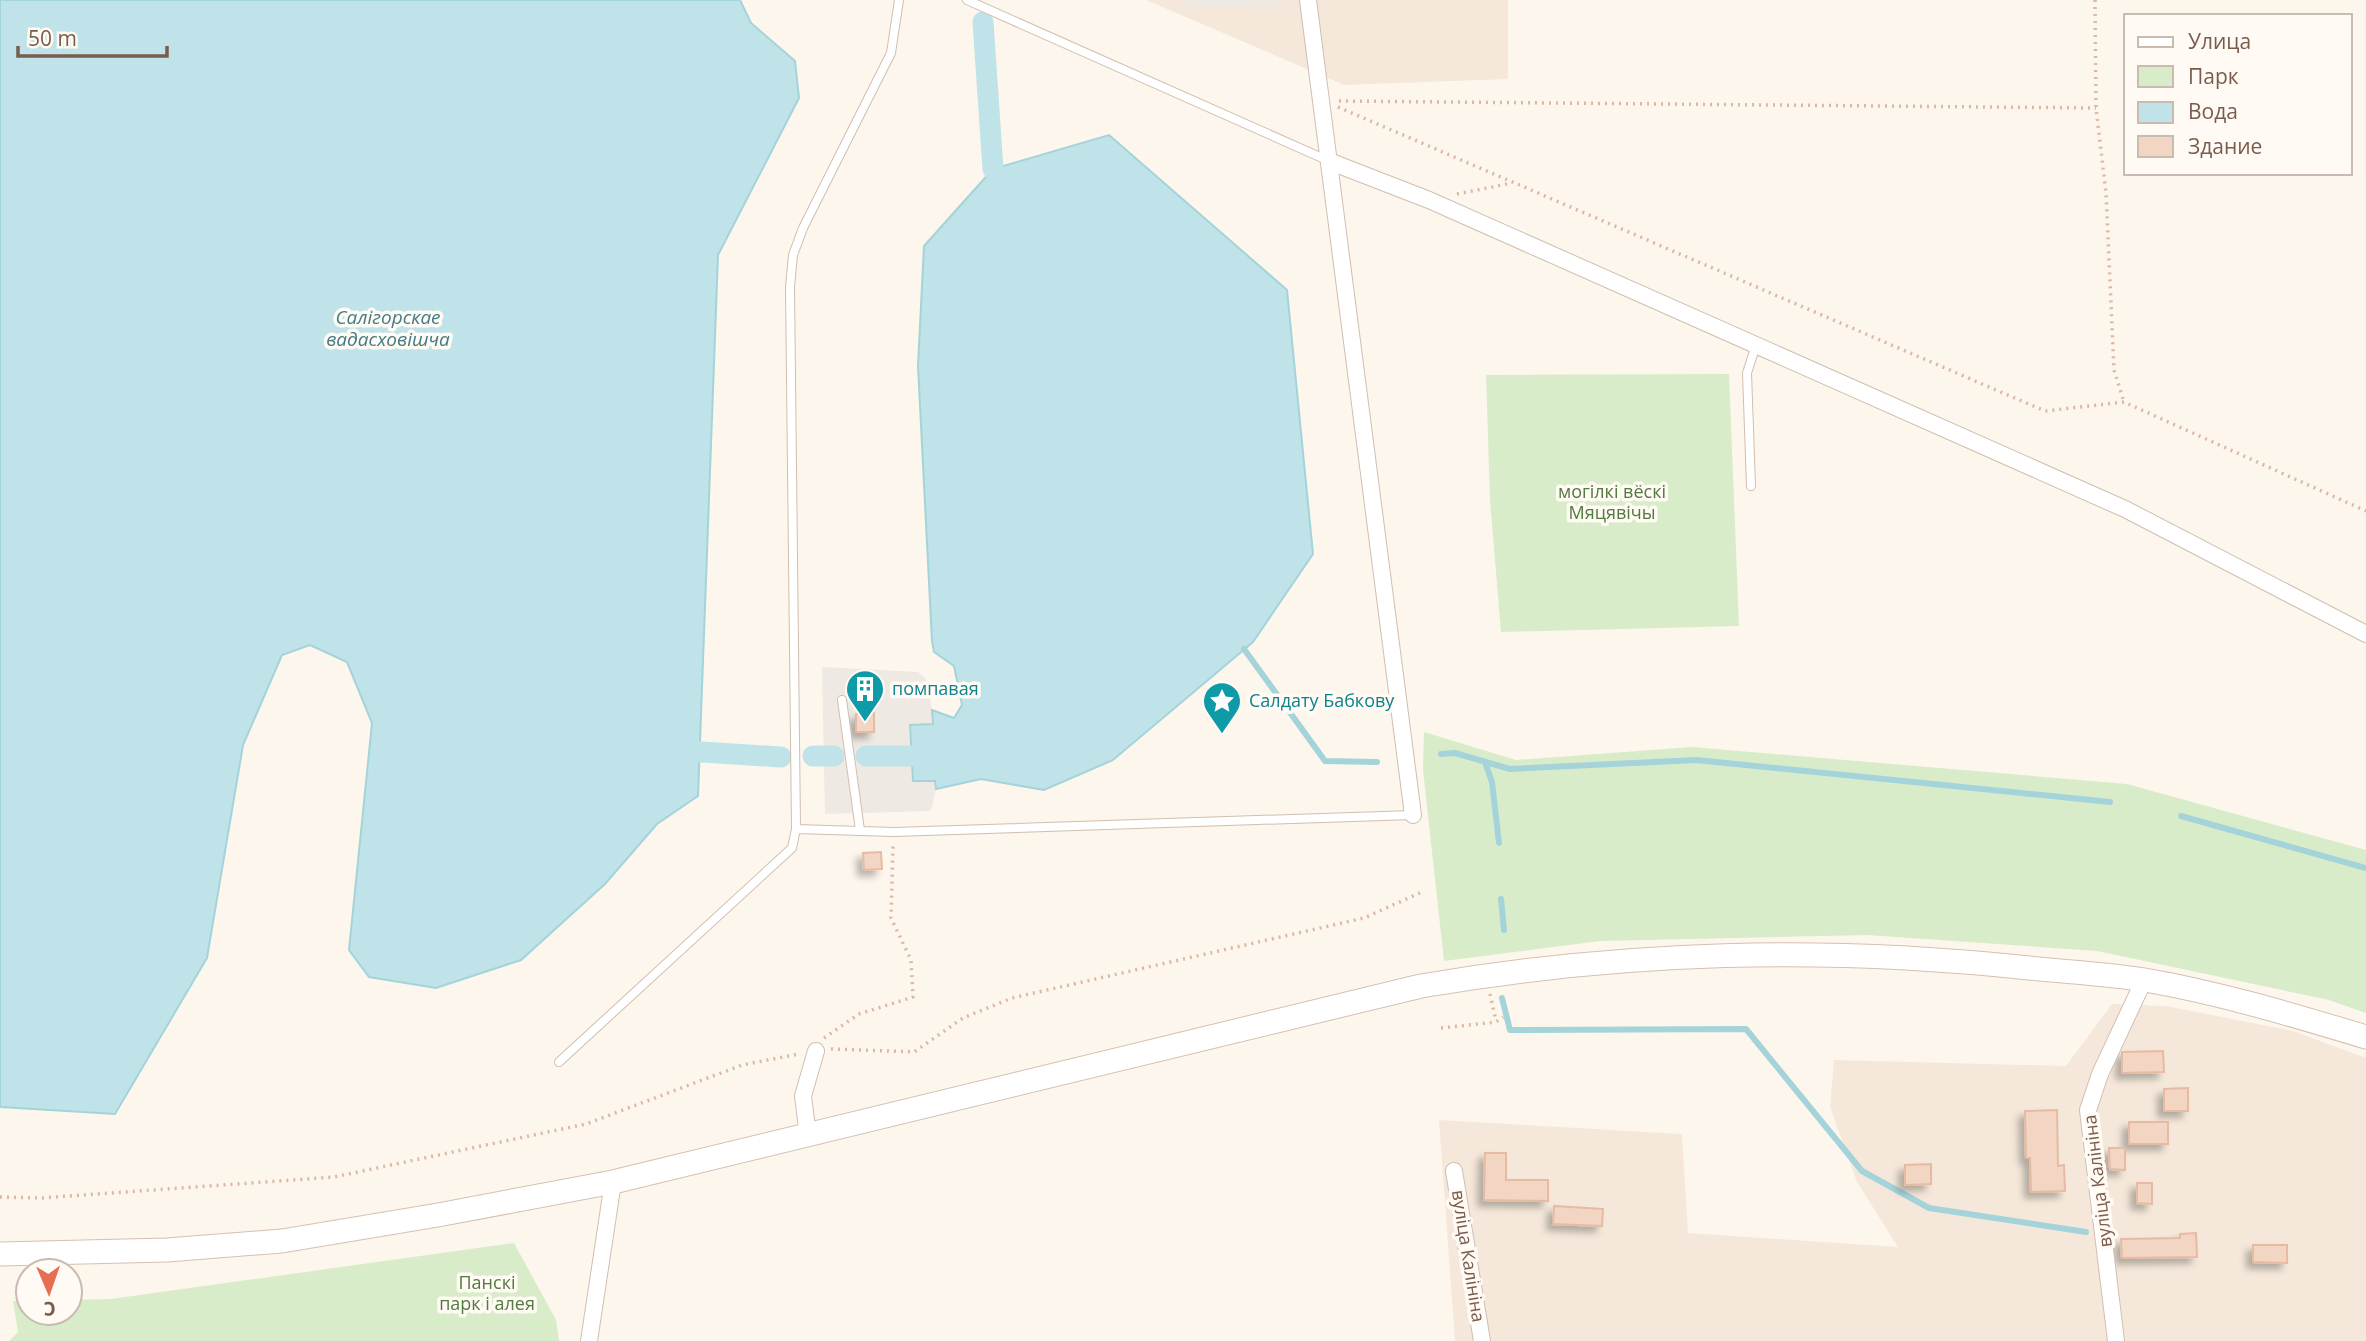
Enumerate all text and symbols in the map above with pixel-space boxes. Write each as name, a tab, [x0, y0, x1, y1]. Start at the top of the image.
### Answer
scale bar	[18, 14, 166, 58]
legend	[2124, 14, 2352, 175]
text: 50 m	[28, 24, 77, 52]
text: Улица	[2188, 27, 2251, 55]
text: Парк	[2188, 62, 2239, 90]
text: Вода	[2188, 97, 2238, 125]
text: Здание	[2188, 132, 2262, 160]
water label: Салігорскае вадасховішча	[326, 304, 450, 352]
park label: могілкі вёскі Мяцявічы	[1558, 479, 1666, 524]
building icon: помпавая	[844, 668, 886, 723]
place label: помпавая	[892, 676, 979, 700]
place icon: Салдату Бабкову	[1201, 680, 1243, 735]
place label: Салдату Бабкову	[1249, 688, 1395, 712]
street label: вуліца Калініна	[2077, 1114, 2117, 1249]
street label: вуліца Калініна	[1447, 1188, 1491, 1324]
north arrow	[14, 1257, 84, 1327]
park label: Панскі парк і алея	[439, 1270, 535, 1315]
text: С	[43, 1296, 56, 1322]

